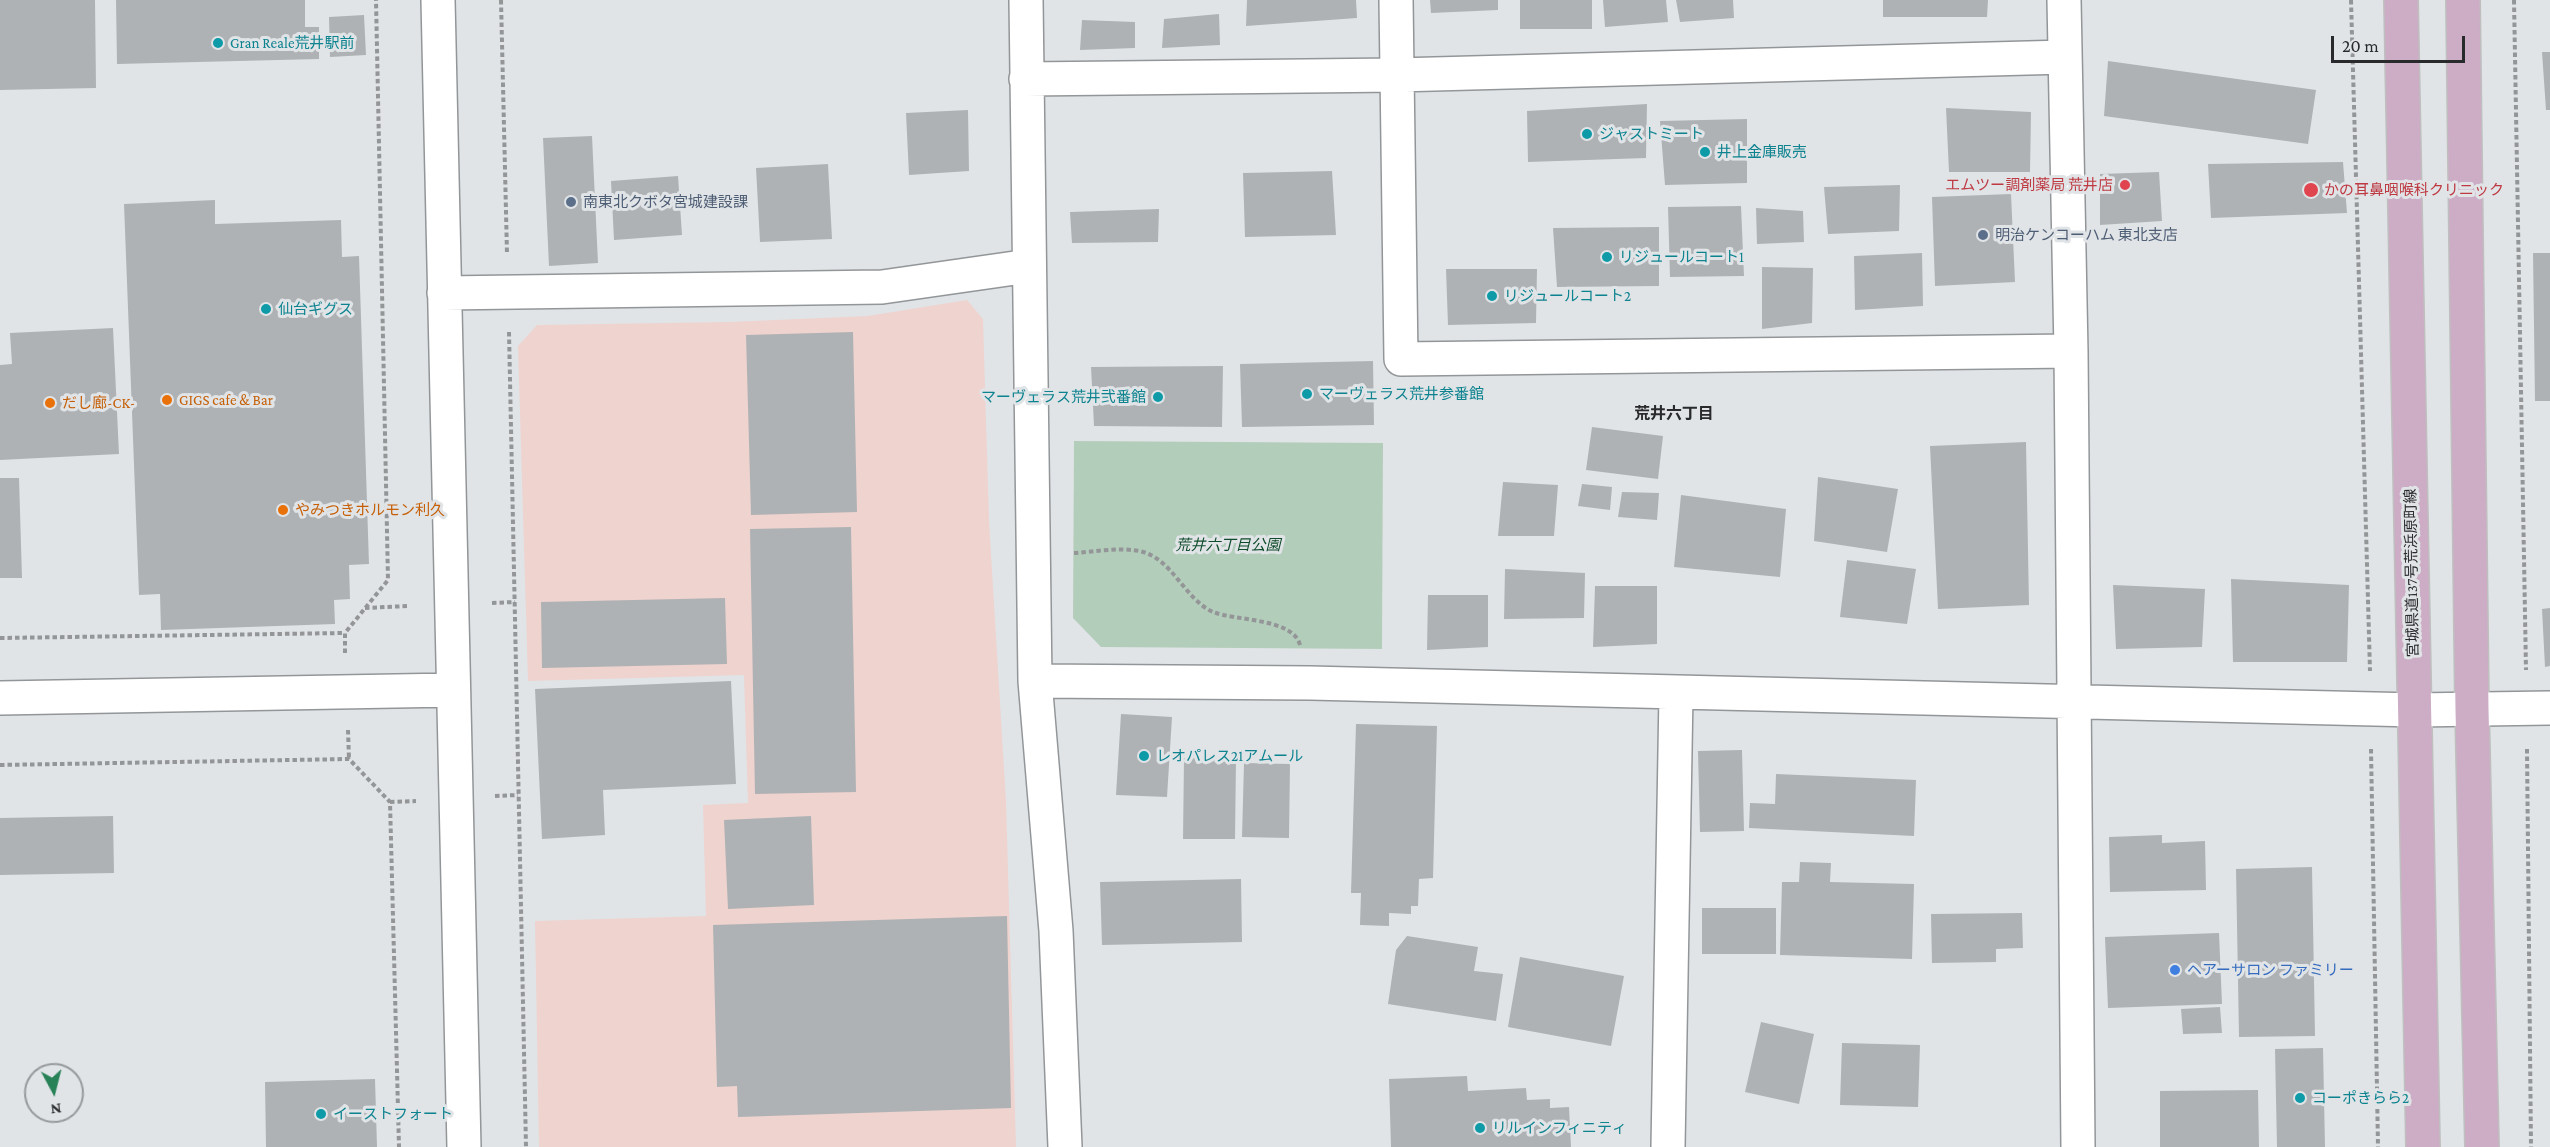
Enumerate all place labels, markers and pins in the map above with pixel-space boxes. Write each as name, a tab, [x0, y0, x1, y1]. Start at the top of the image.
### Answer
place label: Gran Reale荒井駅前	[230, 34, 355, 52]
marker: Gran Reale荒井駅前	[211, 36, 225, 50]
place label: ジャストミート	[1599, 125, 1704, 143]
marker: ジャストミート	[1580, 127, 1594, 141]
place label: 井上金庫販売	[1717, 143, 1807, 161]
marker: 井上金庫販売	[1698, 145, 1712, 159]
place label: エムツー調剤薬局 荒井店	[1945, 176, 2113, 194]
marker: エムツー調剤薬局 荒井店	[2118, 178, 2132, 192]
marker: かの耳鼻咽喉科クリニック	[2302, 181, 2320, 199]
place label: かの耳鼻咽喉科クリニック	[2324, 181, 2504, 199]
place label: 南東北クボタ宮城建設課	[583, 193, 748, 211]
marker: 南東北クボタ宮城建設課	[564, 195, 578, 209]
place label: 明治ケンコーハム 東北支店	[1995, 226, 2178, 244]
marker: 明治ケンコーハム 東北支店	[1976, 228, 1990, 242]
place label: リジュールコート1	[1619, 248, 1744, 266]
marker: リジュールコート1	[1600, 250, 1614, 264]
place label: リジュールコート2	[1504, 287, 1631, 305]
marker: リジュールコート2	[1485, 289, 1499, 303]
place label: 仙台ギグス	[278, 300, 353, 318]
marker: 仙台ギグス	[259, 302, 273, 316]
place label: マーヴェラス荒井参番館	[1319, 385, 1484, 403]
marker: マーヴェラス荒井参番館	[1300, 387, 1314, 401]
place label: マーヴェラス荒井弐番館	[981, 388, 1146, 406]
marker: マーヴェラス荒井弐番館	[1151, 390, 1165, 404]
place label: GIGS cafe & Bar	[179, 391, 273, 409]
marker: GIGS cafe & Bar	[160, 393, 174, 407]
place label: だし廊-CK-	[62, 394, 135, 412]
marker: だし廊-CK-	[43, 396, 57, 410]
place label: やみつきホルモン利久	[295, 501, 445, 519]
marker: やみつきホルモン利久	[276, 503, 290, 517]
place label: レオパレス21アムール	[1156, 747, 1303, 765]
marker: レオパレス21アムール	[1137, 749, 1151, 763]
place label: ヘアーサロン ファミリー	[2187, 961, 2354, 979]
marker: ヘアーサロン ファミリー	[2168, 963, 2182, 977]
place label: コーポきらら2	[2312, 1089, 2409, 1107]
marker: コーポきらら2	[2293, 1091, 2307, 1105]
place label: イーストフォート	[333, 1105, 453, 1123]
marker: イーストフォート	[314, 1107, 328, 1121]
place label: リルインフィニティ	[1492, 1119, 1627, 1137]
marker: リルインフィニティ	[1473, 1121, 1487, 1135]

